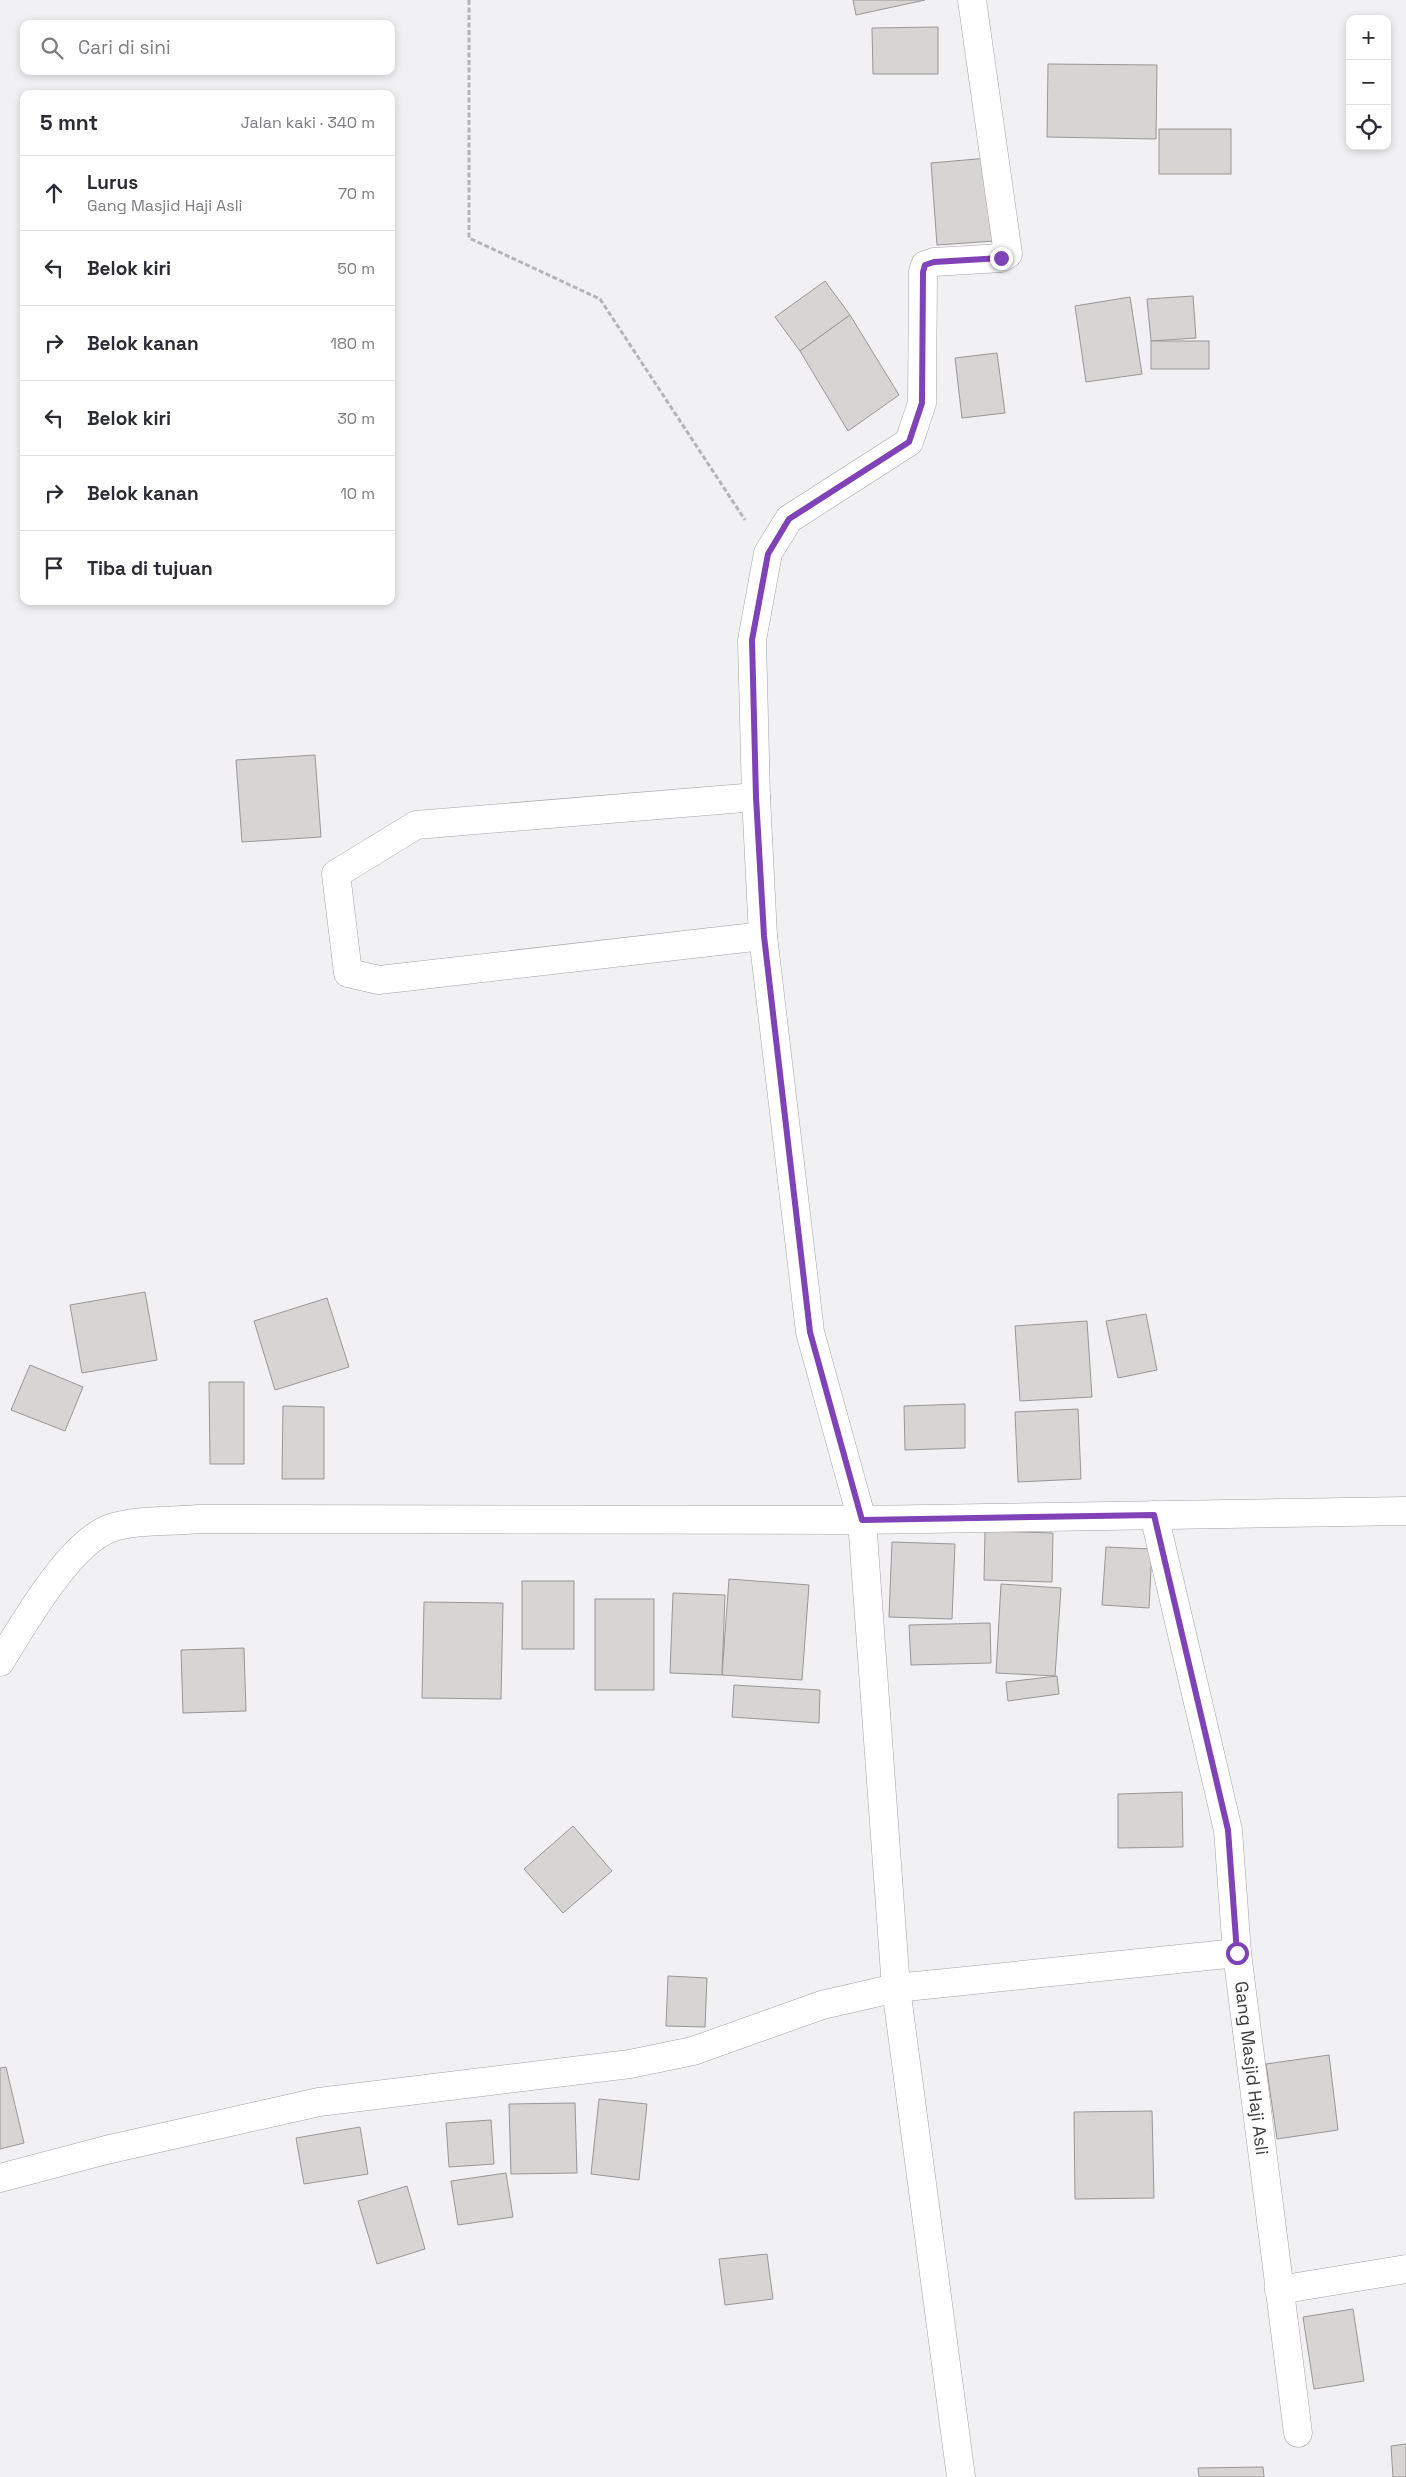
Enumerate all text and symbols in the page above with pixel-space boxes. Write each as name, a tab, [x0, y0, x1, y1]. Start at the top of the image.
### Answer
map controls	[1346, 15, 1391, 150]
button: +	[1346, 15, 1391, 60]
search box	[20, 20, 395, 75]
icon: search	[38, 34, 66, 62]
text: Cari di sini	[78, 35, 171, 60]
button: −	[1346, 60, 1391, 105]
button: locate	[1346, 105, 1391, 150]
text: 5 mnt	[40, 109, 98, 136]
text: Jalan kaki · 340 m	[241, 112, 375, 133]
text: Lurus	[87, 170, 138, 195]
icon: ahead	[40, 179, 68, 207]
text: 70 m	[338, 183, 375, 204]
text: Gang Masjid Haji Asli	[87, 195, 242, 216]
route end	[990, 247, 1013, 270]
icon: left	[40, 254, 68, 282]
text: Belok kiri	[87, 256, 171, 281]
text: 50 m	[337, 258, 375, 279]
icon: right	[40, 329, 68, 357]
text: Belok kanan	[87, 331, 199, 356]
text: 180 m	[330, 333, 375, 354]
icon: left	[40, 404, 68, 432]
text: Belok kiri	[87, 406, 171, 431]
text: 30 m	[337, 408, 375, 429]
icon: right	[40, 479, 68, 507]
text: Belok kanan	[87, 481, 199, 506]
text: 10 m	[340, 483, 375, 504]
icon: arrive	[40, 554, 68, 582]
text: Tiba di tujuan	[87, 556, 213, 581]
route start	[1226, 1942, 1249, 1965]
street label: Gang Masjid Haji Asli	[1230, 1980, 1274, 2156]

